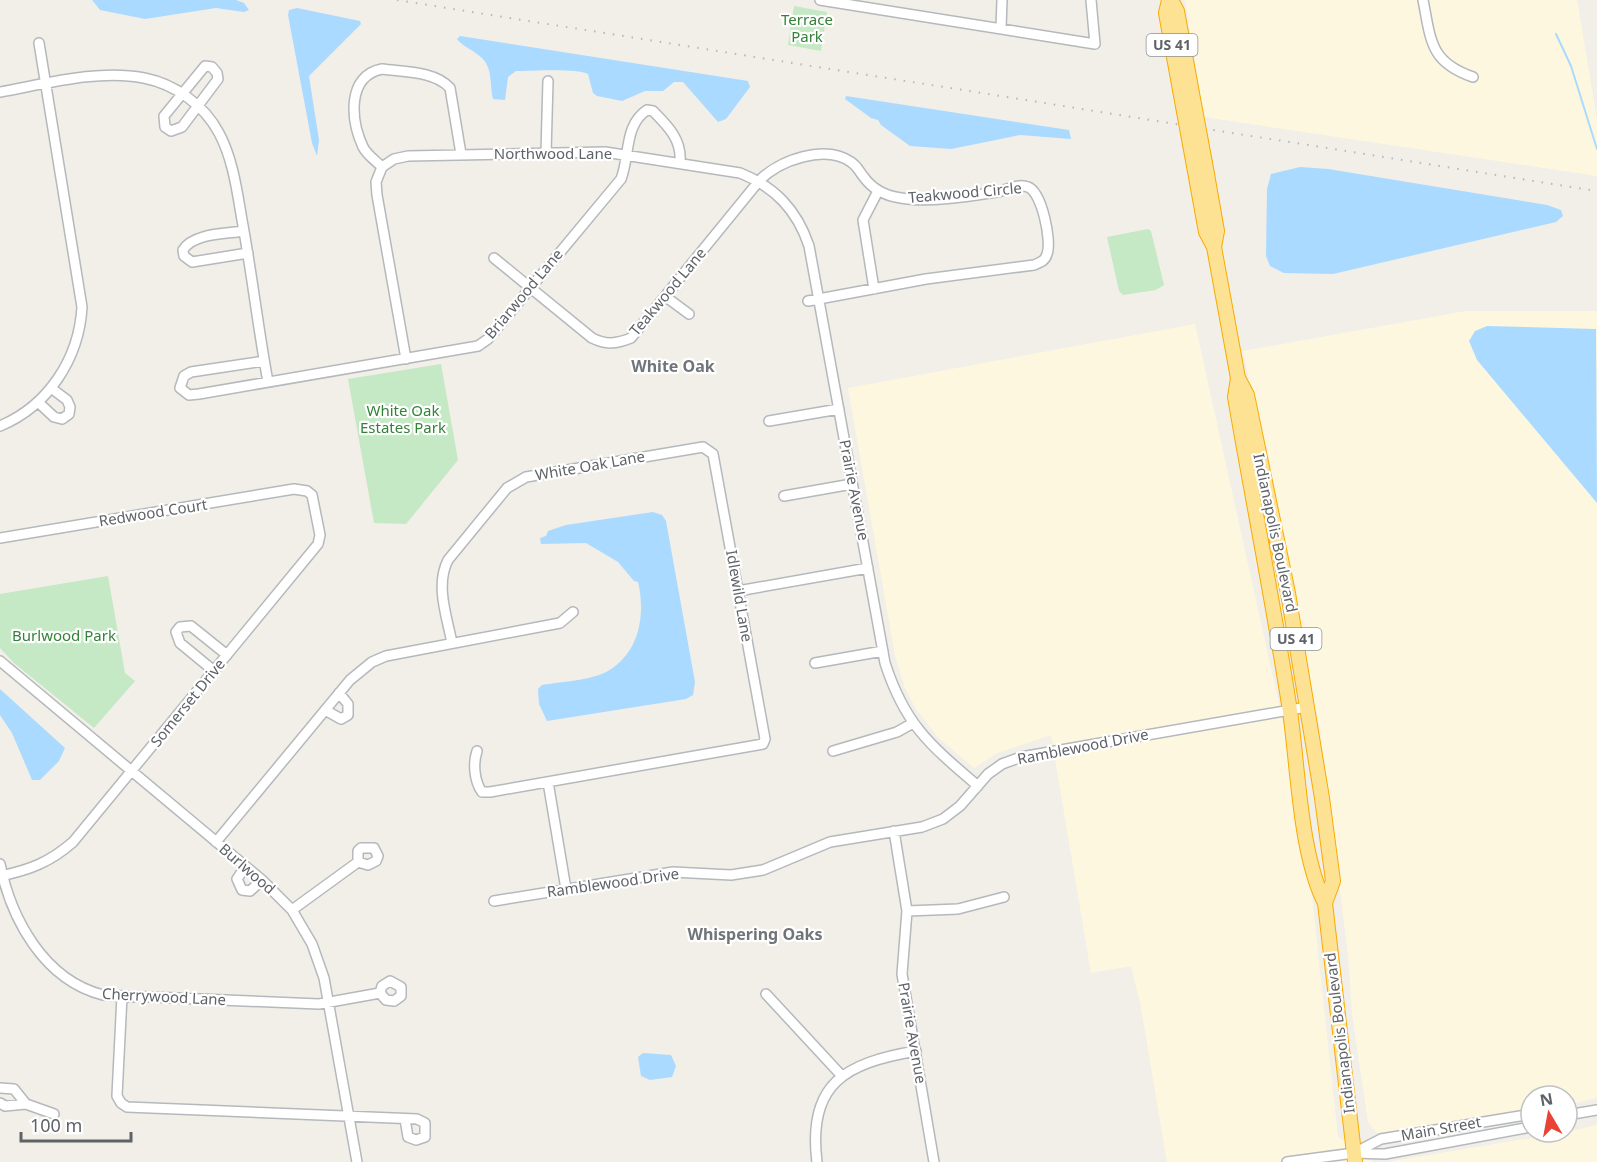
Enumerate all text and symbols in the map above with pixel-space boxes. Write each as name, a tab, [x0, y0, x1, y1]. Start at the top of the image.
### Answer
park label: Terrace Park	[781, 9, 833, 46]
road number: US 41	[1146, 34, 1198, 56]
street label: Northwood Lane	[494, 143, 612, 163]
street label: Teakwood Circle	[907, 177, 1023, 207]
street label: Teakwood Lane	[624, 243, 710, 340]
street label: Briarwood Lane	[480, 244, 567, 342]
district label: White Oak	[631, 355, 715, 377]
park label: White Oak Estates Park	[360, 400, 446, 437]
street label: Prairie Avenue	[835, 438, 875, 542]
street label: White Oak Lane	[533, 446, 646, 484]
street label: Indianapolis Boulevard	[1249, 451, 1303, 614]
street label: Redwood Court	[97, 493, 209, 530]
street label: Idlewild Lane	[722, 548, 758, 643]
park label: Burlwood Park	[12, 625, 116, 645]
road number: US 41	[1270, 628, 1322, 650]
street label: Somerset Drive	[145, 654, 229, 751]
street label: Ramblewood Drive	[1016, 723, 1150, 769]
street label: Burlwood	[215, 838, 280, 898]
street label: Ramblewood Drive	[546, 863, 680, 901]
district label: Whispering Oaks	[687, 923, 823, 945]
street label: Indianapolis Boulevard	[1319, 952, 1359, 1115]
street label: Prairie Avenue	[894, 981, 932, 1085]
street label: Cherrywood Lane	[101, 983, 227, 1009]
north arrow	[1519, 1084, 1579, 1144]
text: N	[1538, 1087, 1555, 1111]
scale bar	[21, 1105, 130, 1143]
street label: Main Street	[1399, 1111, 1483, 1145]
text: 100 m	[30, 1113, 82, 1137]

